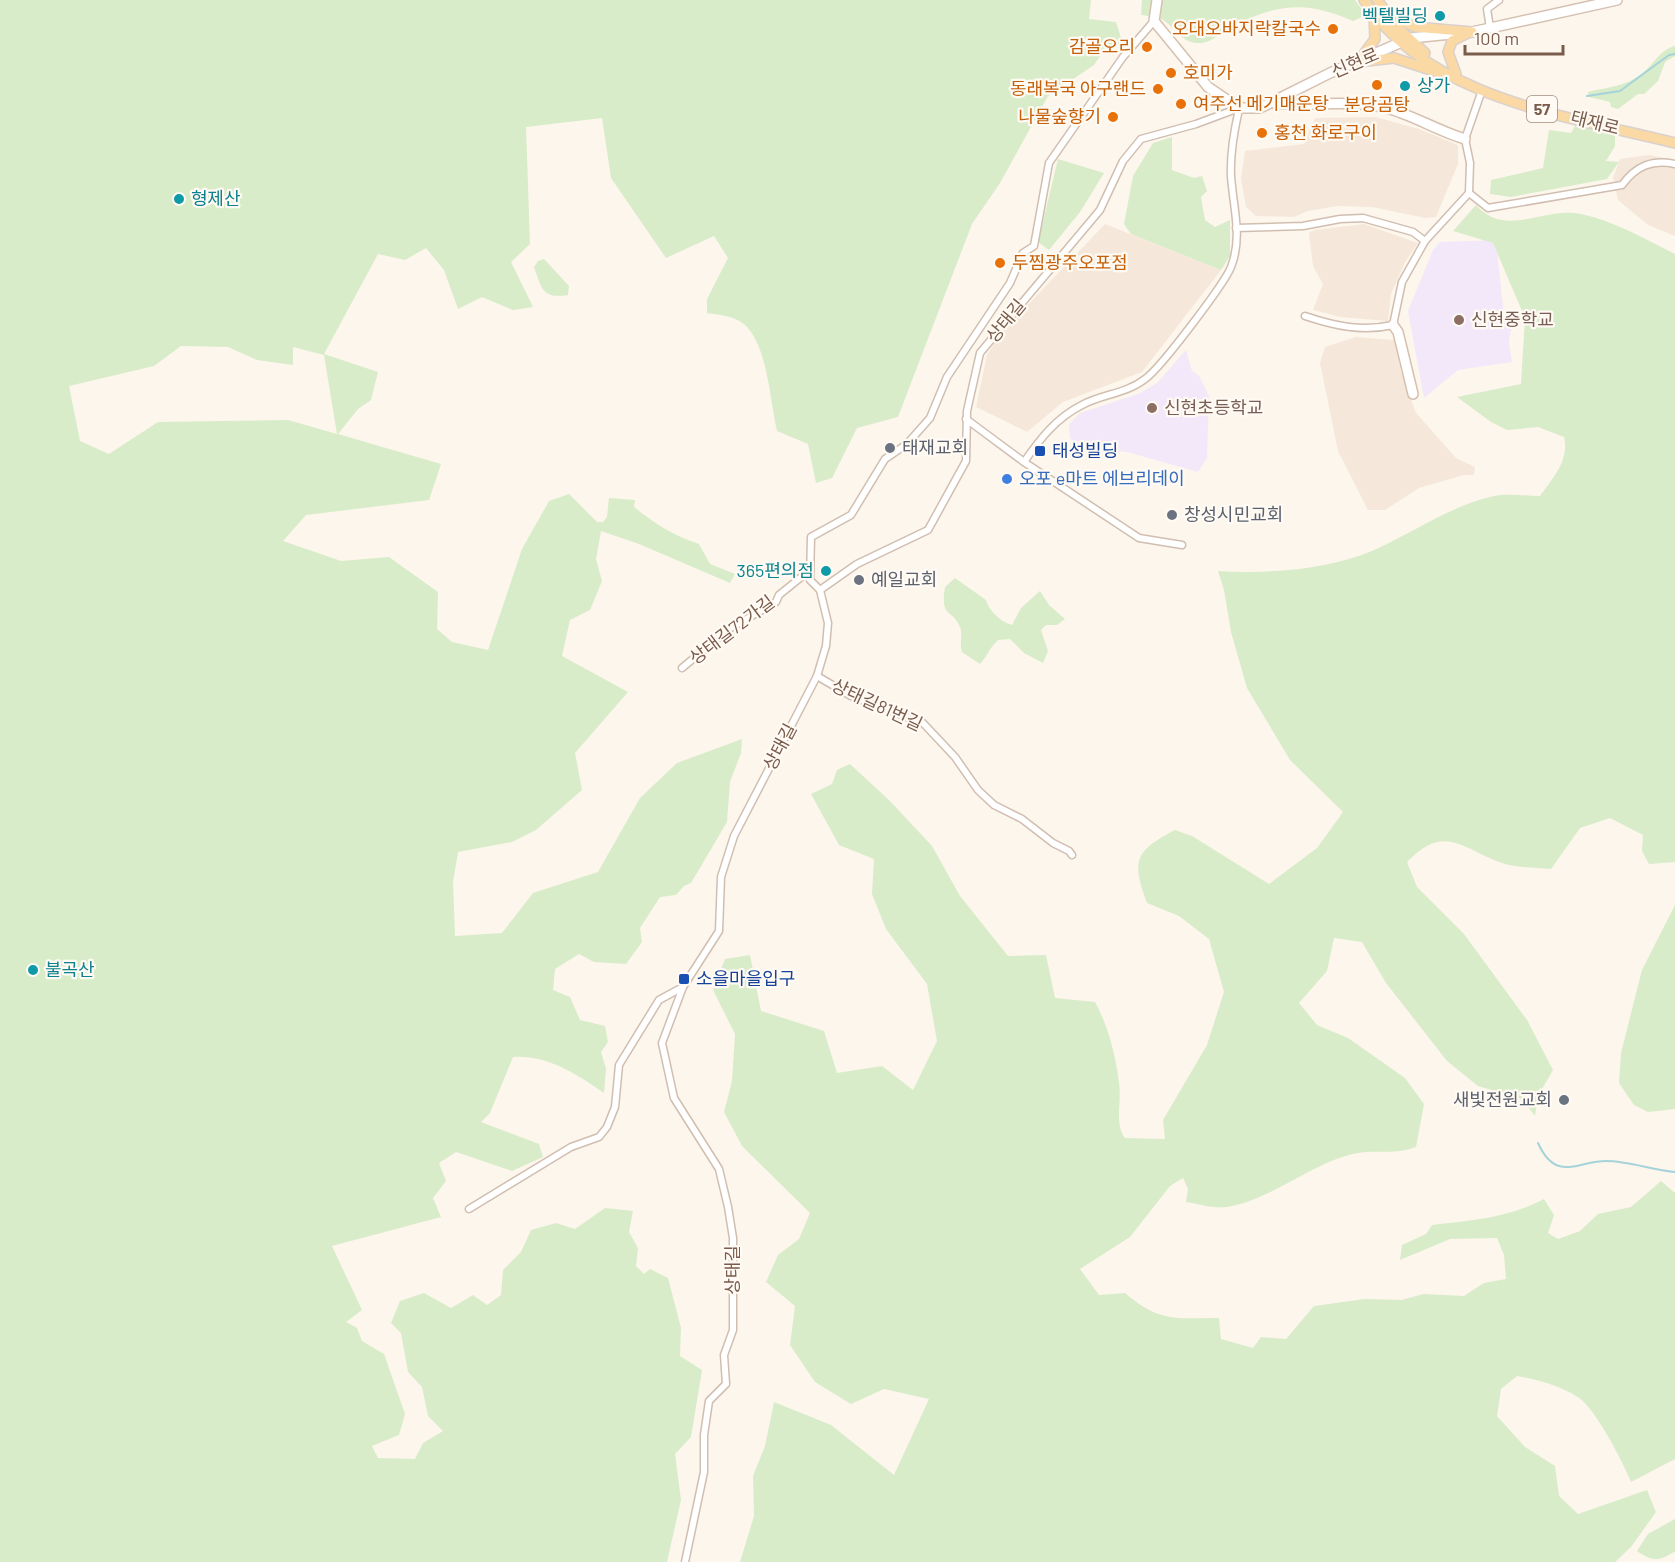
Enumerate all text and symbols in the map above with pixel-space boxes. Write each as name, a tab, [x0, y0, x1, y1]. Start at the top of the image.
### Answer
place label: 벡텔빌딩	[1362, 4, 1428, 26]
marker: 벡텔빌딩	[1433, 9, 1447, 23]
place label: 오대오바지락칼국수	[1172, 17, 1321, 39]
scale bar	[1465, 18, 1562, 56]
marker: 오대오바지락칼국수	[1326, 22, 1340, 36]
text: 100 m	[1474, 27, 1519, 49]
place label: 감골오리	[1069, 35, 1135, 57]
marker: 감골오리	[1140, 40, 1154, 54]
street label: 신현로	[1327, 42, 1382, 82]
place label: 호미가	[1183, 61, 1233, 83]
marker: 호미가	[1164, 66, 1178, 80]
place label: 상가	[1417, 74, 1451, 96]
place label: 동래복국 아구랜드	[1010, 77, 1146, 99]
marker: 분당곰탕	[1370, 78, 1384, 92]
marker: 상가	[1398, 79, 1412, 93]
marker: 동래복국 아구랜드	[1151, 82, 1165, 96]
place label: 여주선 메기매운탕	[1193, 92, 1329, 114]
place label: 분당곰탕	[1344, 93, 1410, 115]
road number: 57	[1527, 96, 1557, 122]
marker: 여주선 메기매운탕	[1174, 97, 1188, 111]
place label: 나물숲향기	[1018, 105, 1101, 127]
street label: 태재로	[1568, 105, 1622, 139]
marker: 나물숲향기	[1106, 110, 1120, 124]
place label: 홍천 화로구이	[1274, 121, 1377, 143]
marker: 홍천 화로구이	[1255, 126, 1269, 140]
place label: 형제산	[191, 187, 241, 209]
marker: 형제산	[172, 192, 186, 206]
place label: 두찜광주오포점	[1012, 251, 1128, 273]
marker: 두찜광주오포점	[993, 256, 1007, 270]
street label: 상태길	[981, 294, 1030, 346]
place label: 신현중학교	[1471, 308, 1554, 330]
marker: 신현중학교	[1452, 313, 1466, 327]
place label: 신현초등학교	[1164, 396, 1263, 418]
marker: 신현초등학교	[1145, 401, 1159, 415]
place label: 태재교회	[902, 436, 968, 458]
place label: 태성빌딩	[1052, 439, 1118, 461]
marker: 태재교회	[883, 441, 897, 455]
marker: 태성빌딩	[1033, 444, 1047, 458]
place label: 오포 e마트 에브리데이	[1019, 467, 1185, 489]
marker: 오포 e마트 에브리데이	[1000, 472, 1014, 486]
place label: 창성시민교회	[1184, 503, 1283, 525]
marker: 창성시민교회	[1165, 508, 1179, 522]
place label: 365편의점	[737, 559, 814, 581]
marker: 365편의점	[819, 564, 833, 578]
place label: 예일교회	[871, 568, 937, 590]
marker: 예일교회	[852, 573, 866, 587]
street label: 상태길72가길	[684, 590, 778, 668]
street label: 상태길81번길	[828, 673, 926, 735]
street label: 상태길	[758, 719, 800, 774]
place label: 불곡산	[45, 958, 95, 980]
marker: 불곡산	[26, 963, 40, 977]
place label: 소을마을입구	[696, 967, 795, 989]
marker: 소을마을입구	[677, 972, 691, 986]
place label: 새빛전원교회	[1453, 1088, 1552, 1110]
marker: 새빛전원교회	[1557, 1093, 1571, 1107]
street label: 상태길	[721, 1245, 743, 1295]

